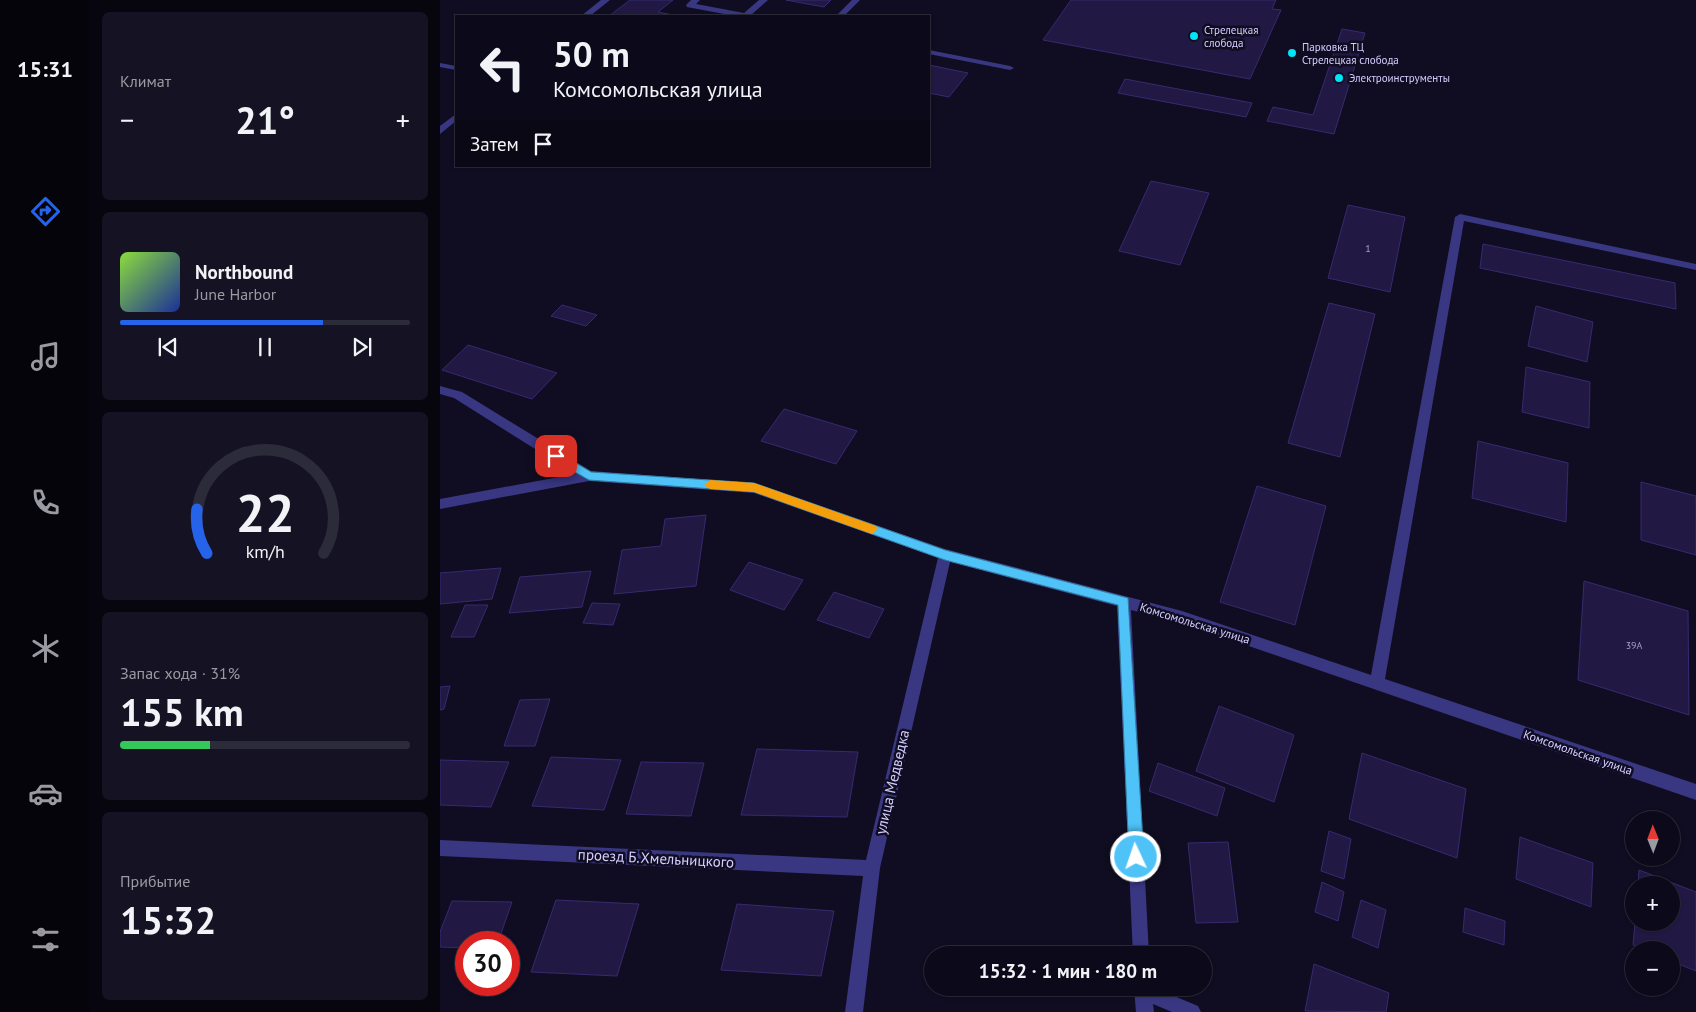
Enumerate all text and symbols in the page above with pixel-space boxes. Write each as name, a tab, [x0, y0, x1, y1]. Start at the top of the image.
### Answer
place label: Стрелецкая слобода	[1204, 23, 1258, 50]
marker: Стрелецкая слобода	[1188, 30, 1200, 42]
text: 50 m	[553, 31, 630, 77]
icon: left	[470, 35, 535, 100]
place label: Парковка ТЦ Стрелецкая слобода	[1302, 40, 1399, 67]
marker: Парковка ТЦ Стрелецкая слобода	[1286, 47, 1298, 59]
text: 15:31	[17, 55, 73, 83]
text: Климат	[120, 71, 171, 91]
place label: Электроинструменты	[1349, 71, 1450, 85]
marker: Электроинструменты	[1333, 72, 1345, 84]
text: Комсомольская улица	[553, 75, 763, 103]
text: 21°	[235, 95, 295, 144]
text: −	[120, 101, 134, 138]
text: +	[396, 101, 410, 138]
icon: arrive	[529, 130, 557, 158]
text: Затем	[470, 132, 519, 156]
icon: directions	[28, 194, 63, 229]
house number: 1	[1365, 242, 1371, 255]
text: Northbound	[195, 260, 293, 284]
text: June Harbor	[195, 284, 276, 304]
icon: previous	[154, 333, 182, 361]
icon: pause	[251, 333, 279, 361]
icon: next	[348, 333, 376, 361]
icon: music	[28, 339, 63, 374]
pin	[535, 435, 577, 477]
icon: arrive	[542, 442, 570, 470]
text: 22	[236, 479, 294, 546]
icon: phone	[28, 485, 63, 520]
text: km/h	[245, 540, 285, 563]
street label: Комсомольская улица	[1138, 599, 1252, 647]
icon: climate	[28, 631, 63, 666]
house number: 39А	[1626, 639, 1643, 652]
text: Запас хода · 31%	[120, 663, 240, 683]
text: 155 km	[120, 687, 244, 736]
street label: Комсомольская улица	[1521, 726, 1635, 778]
street label: улица Медведка	[871, 728, 913, 836]
icon: car	[28, 776, 63, 811]
north arrow	[1625, 811, 1680, 866]
map controls	[1625, 811, 1680, 996]
position arrow	[1109, 830, 1161, 882]
street label: проезд Б.Хмельницкого	[577, 844, 735, 872]
text: Прибытие	[120, 871, 190, 891]
button: +	[1625, 876, 1680, 931]
text: 15:32	[120, 895, 216, 944]
icon: filters	[28, 922, 63, 957]
speed limit sign: 30	[455, 931, 520, 996]
button: −	[1625, 941, 1680, 996]
text: 15:32 · 1 мин · 180 m	[979, 959, 1157, 983]

